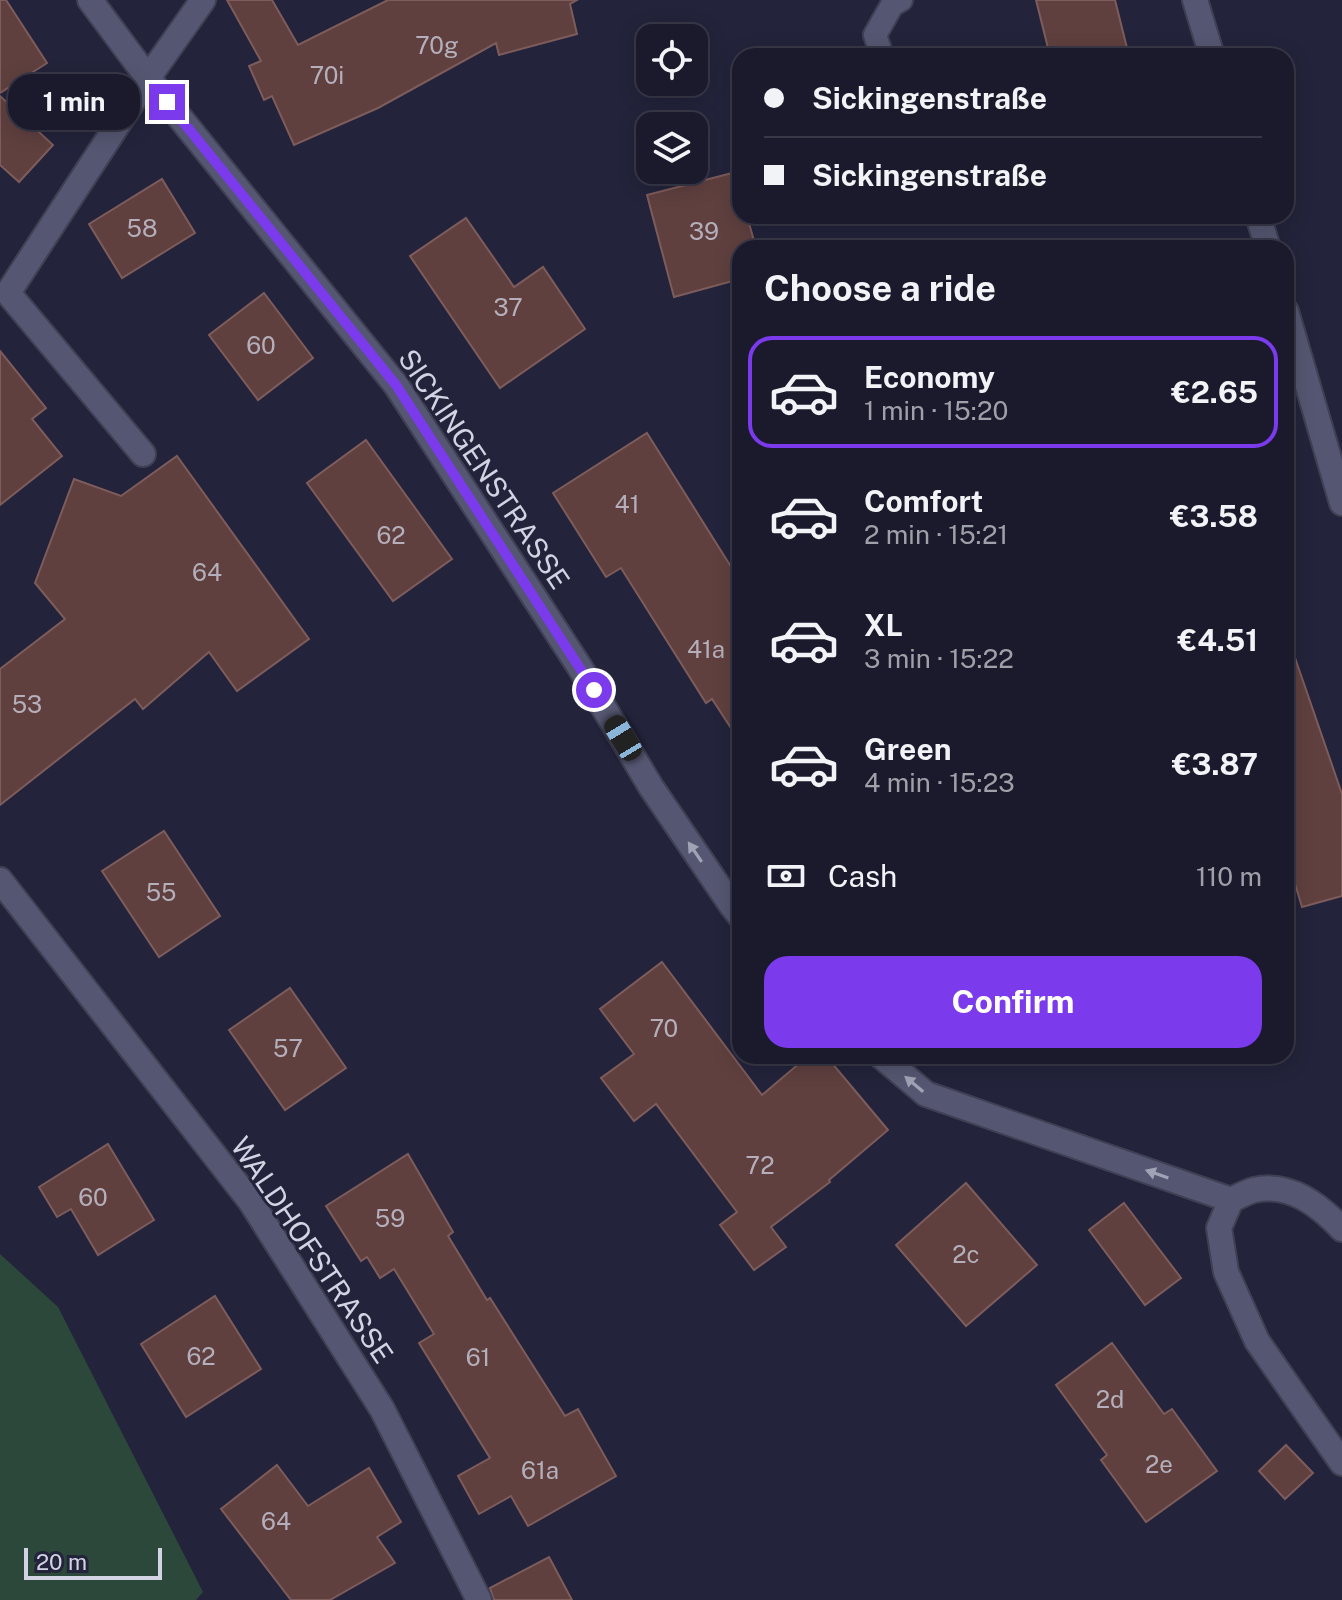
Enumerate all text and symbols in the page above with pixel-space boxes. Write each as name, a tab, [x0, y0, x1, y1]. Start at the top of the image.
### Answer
map controls	[636, 24, 708, 184]
button: locate	[636, 24, 708, 96]
house number: 70g	[415, 31, 459, 59]
house number: 70i	[310, 61, 344, 89]
callout: 1 min	[7, 74, 139, 130]
text: Sickingenstraße	[812, 80, 1047, 116]
route end	[149, 84, 185, 120]
text: 1 min	[43, 86, 105, 117]
button: layers	[636, 112, 708, 184]
text: Sickingenstraße	[812, 157, 1047, 193]
house number: 58	[127, 214, 157, 242]
house number: 39	[689, 217, 719, 245]
text: Choose a ride	[764, 267, 996, 309]
house number: 37	[493, 293, 523, 321]
house number: 60	[246, 331, 276, 359]
street label: SICKINGENSTRASSE	[392, 343, 577, 595]
icon: car	[768, 356, 840, 428]
text: Economy	[864, 359, 995, 395]
text: €2.65	[1171, 374, 1258, 410]
text: 1 min · 15:20	[864, 395, 1008, 426]
icon: car	[768, 480, 840, 552]
text: Comfort	[864, 483, 983, 519]
house number: 41	[615, 490, 639, 518]
text: €3.58	[1170, 498, 1258, 534]
text: 2 min · 15:21	[864, 519, 1008, 550]
house number: 62	[376, 521, 406, 549]
house number: 64	[192, 558, 222, 586]
icon: car	[768, 604, 840, 676]
text: XL	[864, 607, 903, 643]
text: €4.51	[1178, 622, 1258, 658]
house number: 41a	[687, 635, 725, 663]
text: 3 min · 15:22	[864, 643, 1014, 674]
route start	[576, 672, 612, 708]
house number: 53	[12, 690, 42, 718]
car	[600, 711, 646, 765]
icon: car	[768, 728, 840, 800]
text: Green	[864, 731, 951, 767]
text: €3.87	[1172, 746, 1258, 782]
text: 4 min · 15:23	[864, 767, 1015, 798]
one-way arrow	[688, 841, 703, 863]
icon: cash	[764, 854, 808, 898]
text: Cash	[828, 858, 897, 894]
text: 110 m	[1196, 861, 1262, 892]
house number: 55	[146, 878, 176, 906]
button: Confirm	[764, 956, 1262, 1048]
house number: 70	[650, 1014, 678, 1042]
house number: 57	[273, 1034, 303, 1062]
one-way arrow	[905, 1076, 925, 1093]
street label: WALDHOFSTRASSE	[224, 1130, 400, 1369]
house number: 72	[746, 1151, 774, 1179]
one-way arrow	[1145, 1168, 1169, 1180]
house number: 60	[78, 1183, 108, 1211]
house number: 59	[375, 1204, 405, 1232]
house number: 2c	[952, 1240, 980, 1268]
house number: 62	[186, 1342, 216, 1370]
house number: 61	[466, 1343, 490, 1371]
house number: 2d	[1096, 1385, 1124, 1413]
house number: 2e	[1145, 1450, 1173, 1478]
house number: 61a	[521, 1456, 559, 1484]
house number: 64	[261, 1507, 291, 1535]
scale bar	[24, 1544, 162, 1580]
text: 20 m	[36, 1549, 87, 1575]

